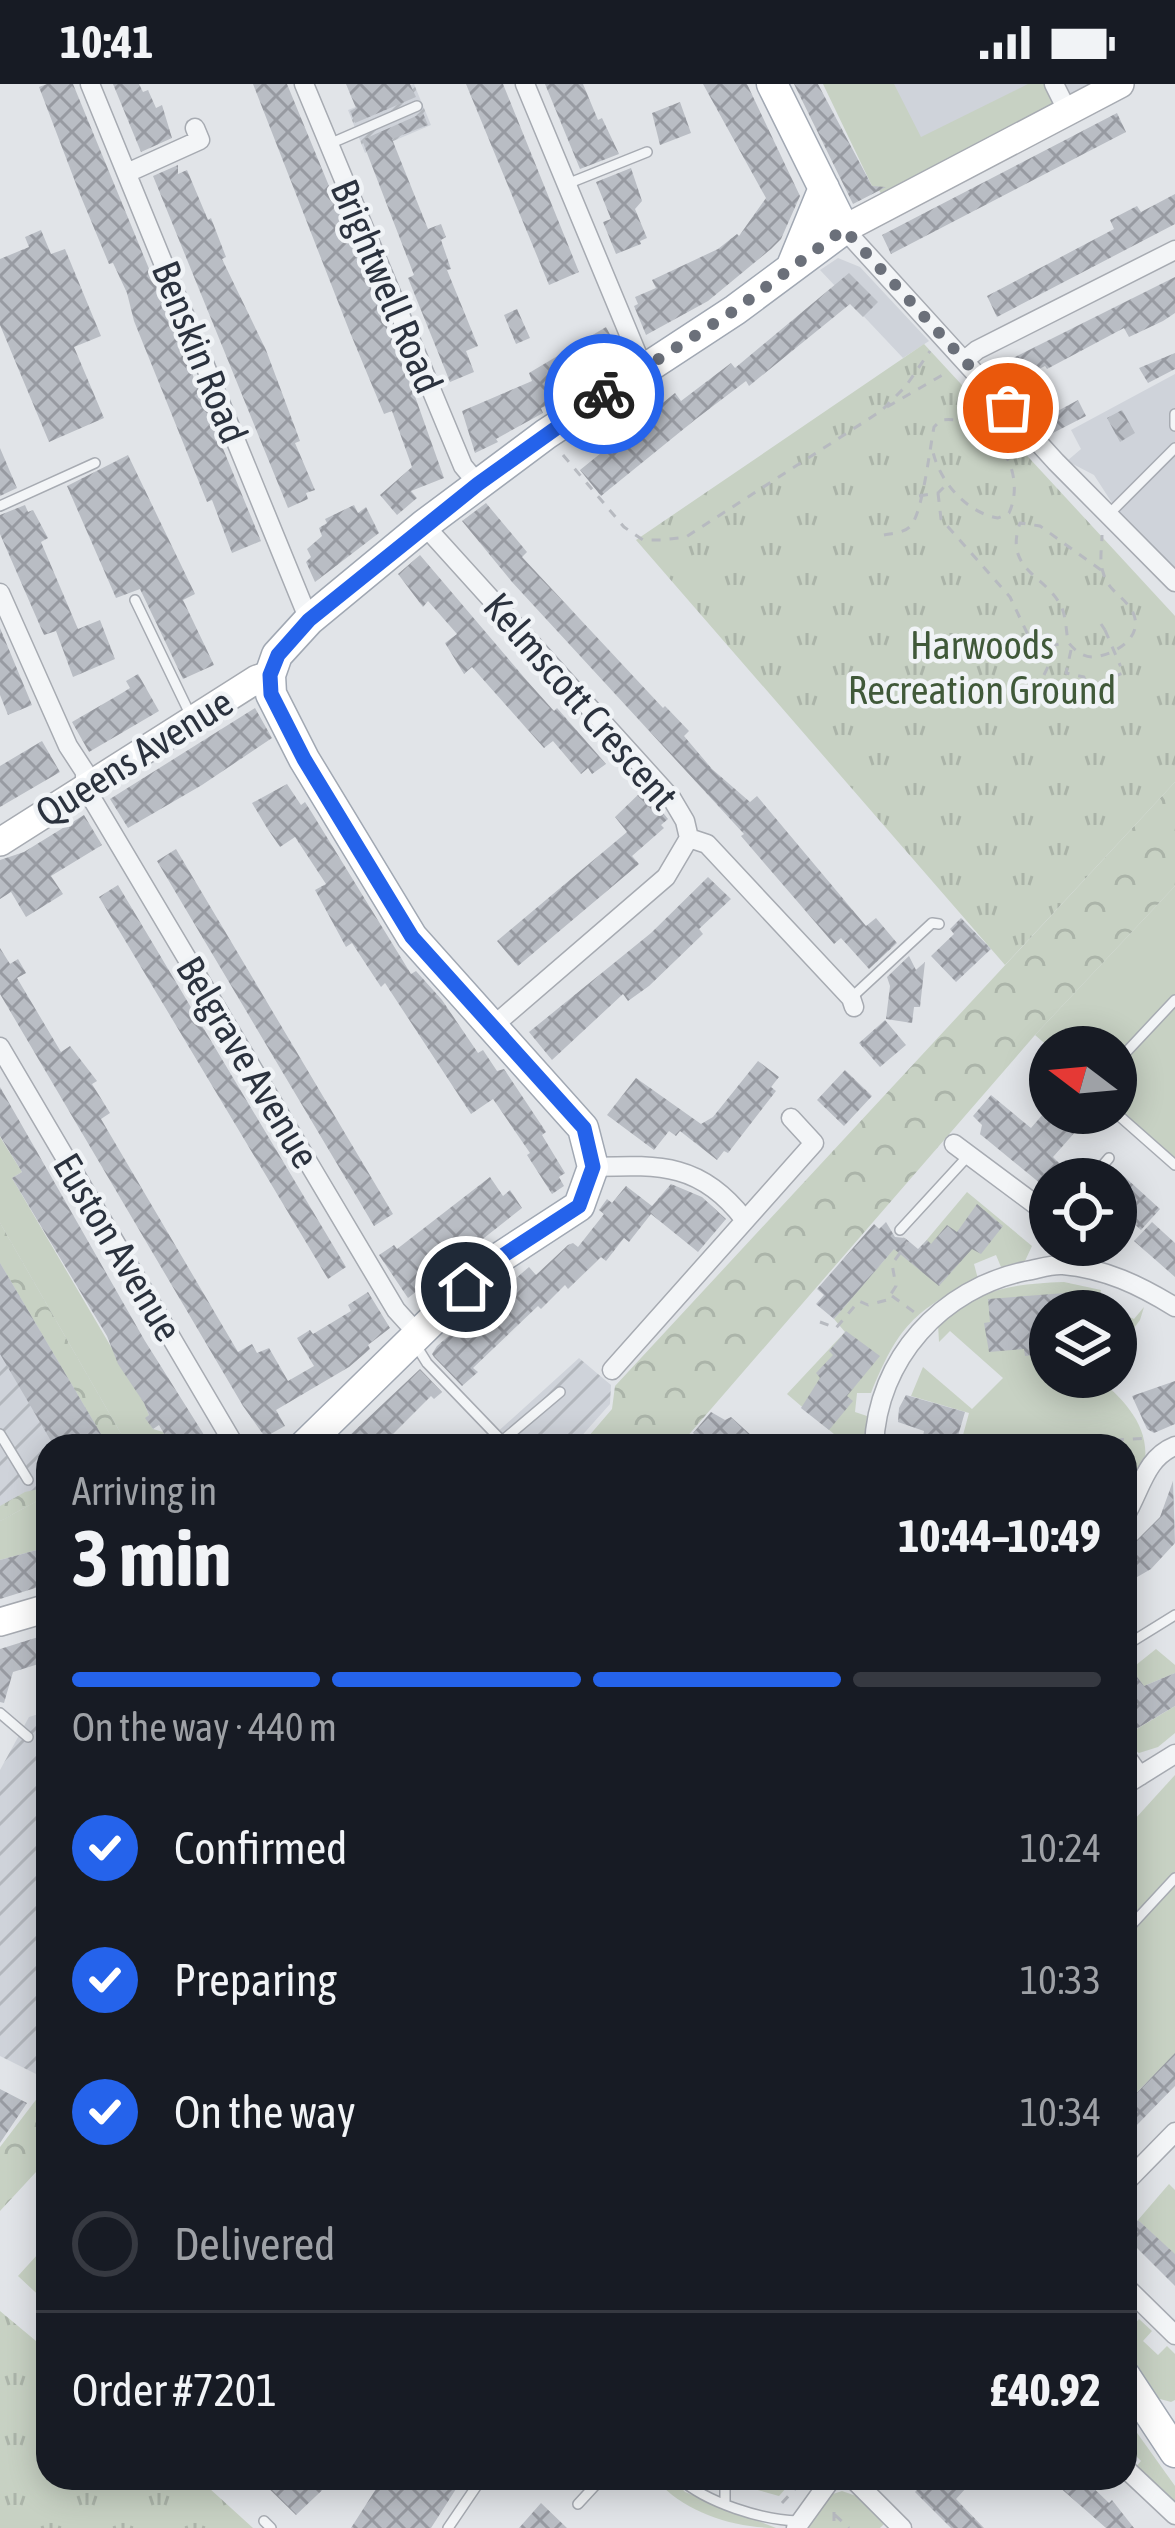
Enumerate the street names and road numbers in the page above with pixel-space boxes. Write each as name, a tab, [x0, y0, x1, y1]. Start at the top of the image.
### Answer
street label: Brightwell Road	[322, 173, 452, 399]
street label: Benskin Road	[144, 254, 256, 450]
street label: Kelmscott Crescent	[475, 584, 687, 818]
street label: Queens Avenue	[28, 679, 240, 835]
street label: Belgrave Avenue	[168, 949, 328, 1175]
street label: Euston Avenue	[45, 1145, 191, 1349]

